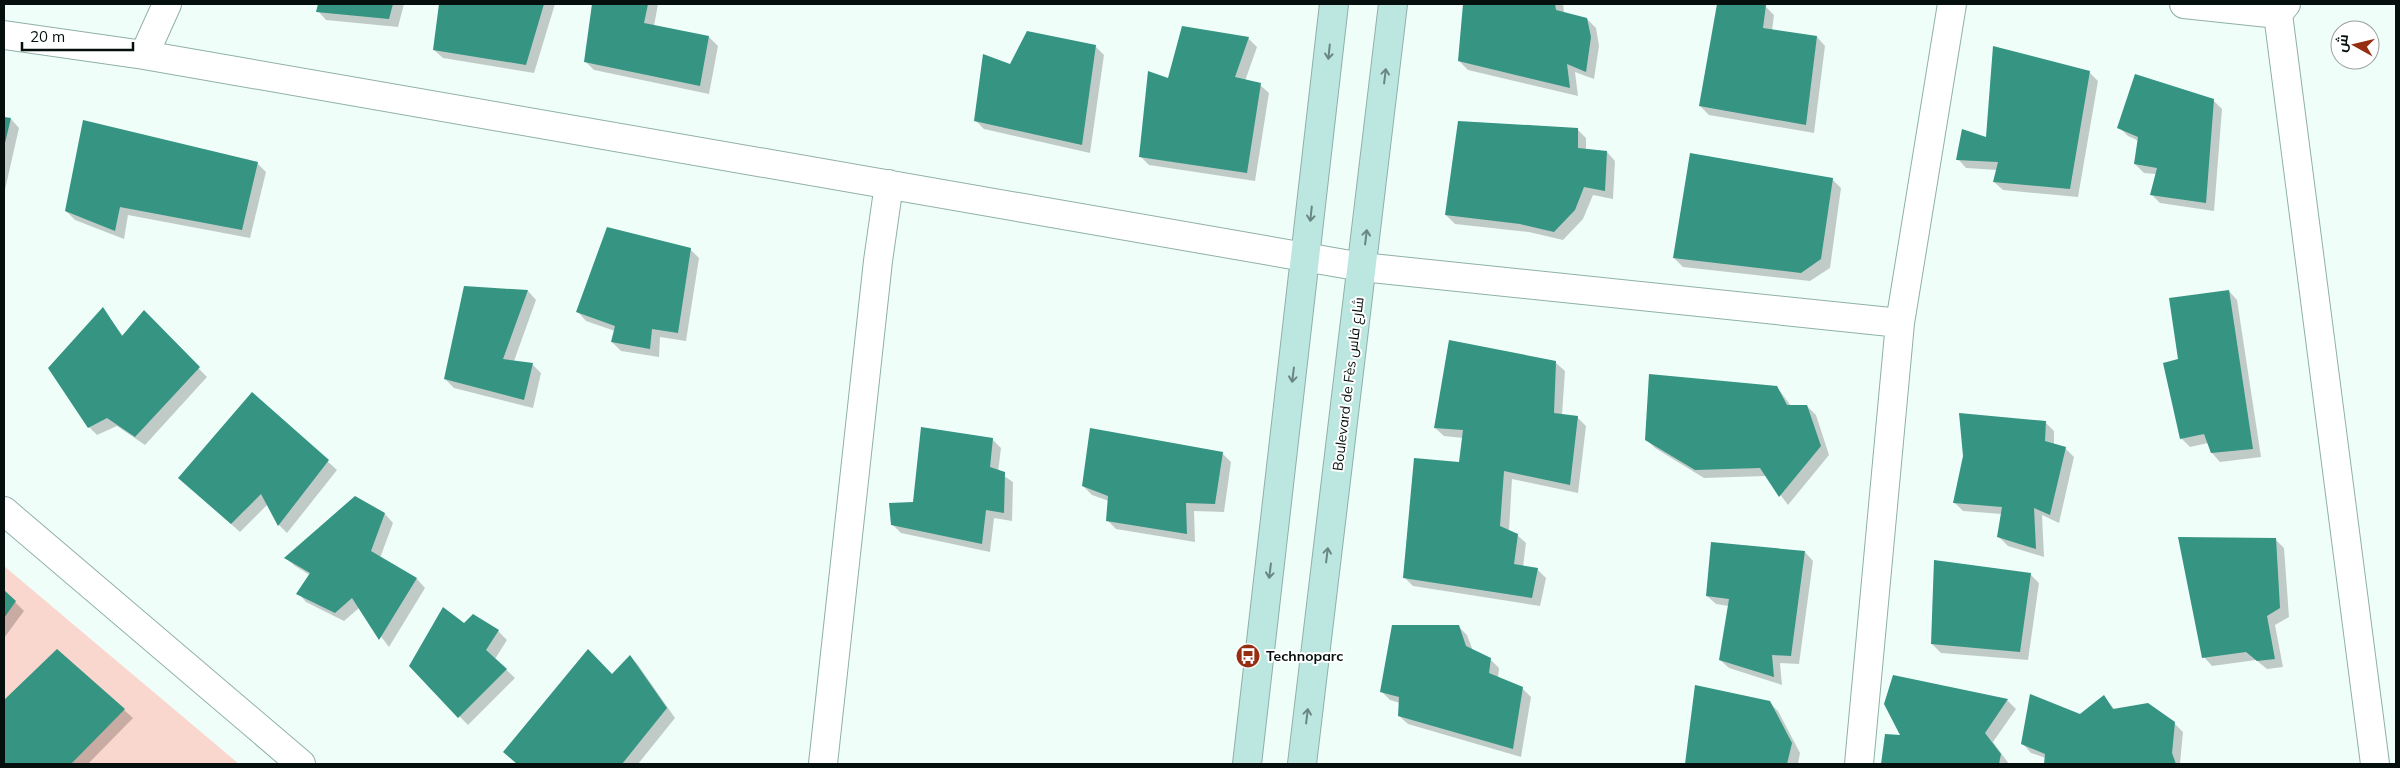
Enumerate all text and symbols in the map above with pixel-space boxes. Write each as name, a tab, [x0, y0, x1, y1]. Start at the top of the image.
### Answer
scale bar	[22, 20, 134, 52]
north arrow	[2330, 20, 2380, 70]
text: 20 m	[30, 27, 65, 46]
text: ش	[2332, 33, 2352, 53]
one-way arrow	[1324, 44, 1334, 60]
one-way arrow	[1380, 68, 1390, 84]
one-way arrow	[1306, 205, 1316, 221]
one-way arrow	[1361, 229, 1371, 245]
street label: Boulevard de Fès شارع فاس	[1328, 296, 1368, 472]
one-way arrow	[1288, 367, 1298, 383]
one-way arrow	[1322, 547, 1332, 563]
one-way arrow	[1265, 563, 1275, 579]
bus stop icon: Technoparc	[1235, 643, 1261, 669]
place label: Technoparc	[1266, 647, 1343, 665]
one-way arrow	[1303, 708, 1313, 724]

